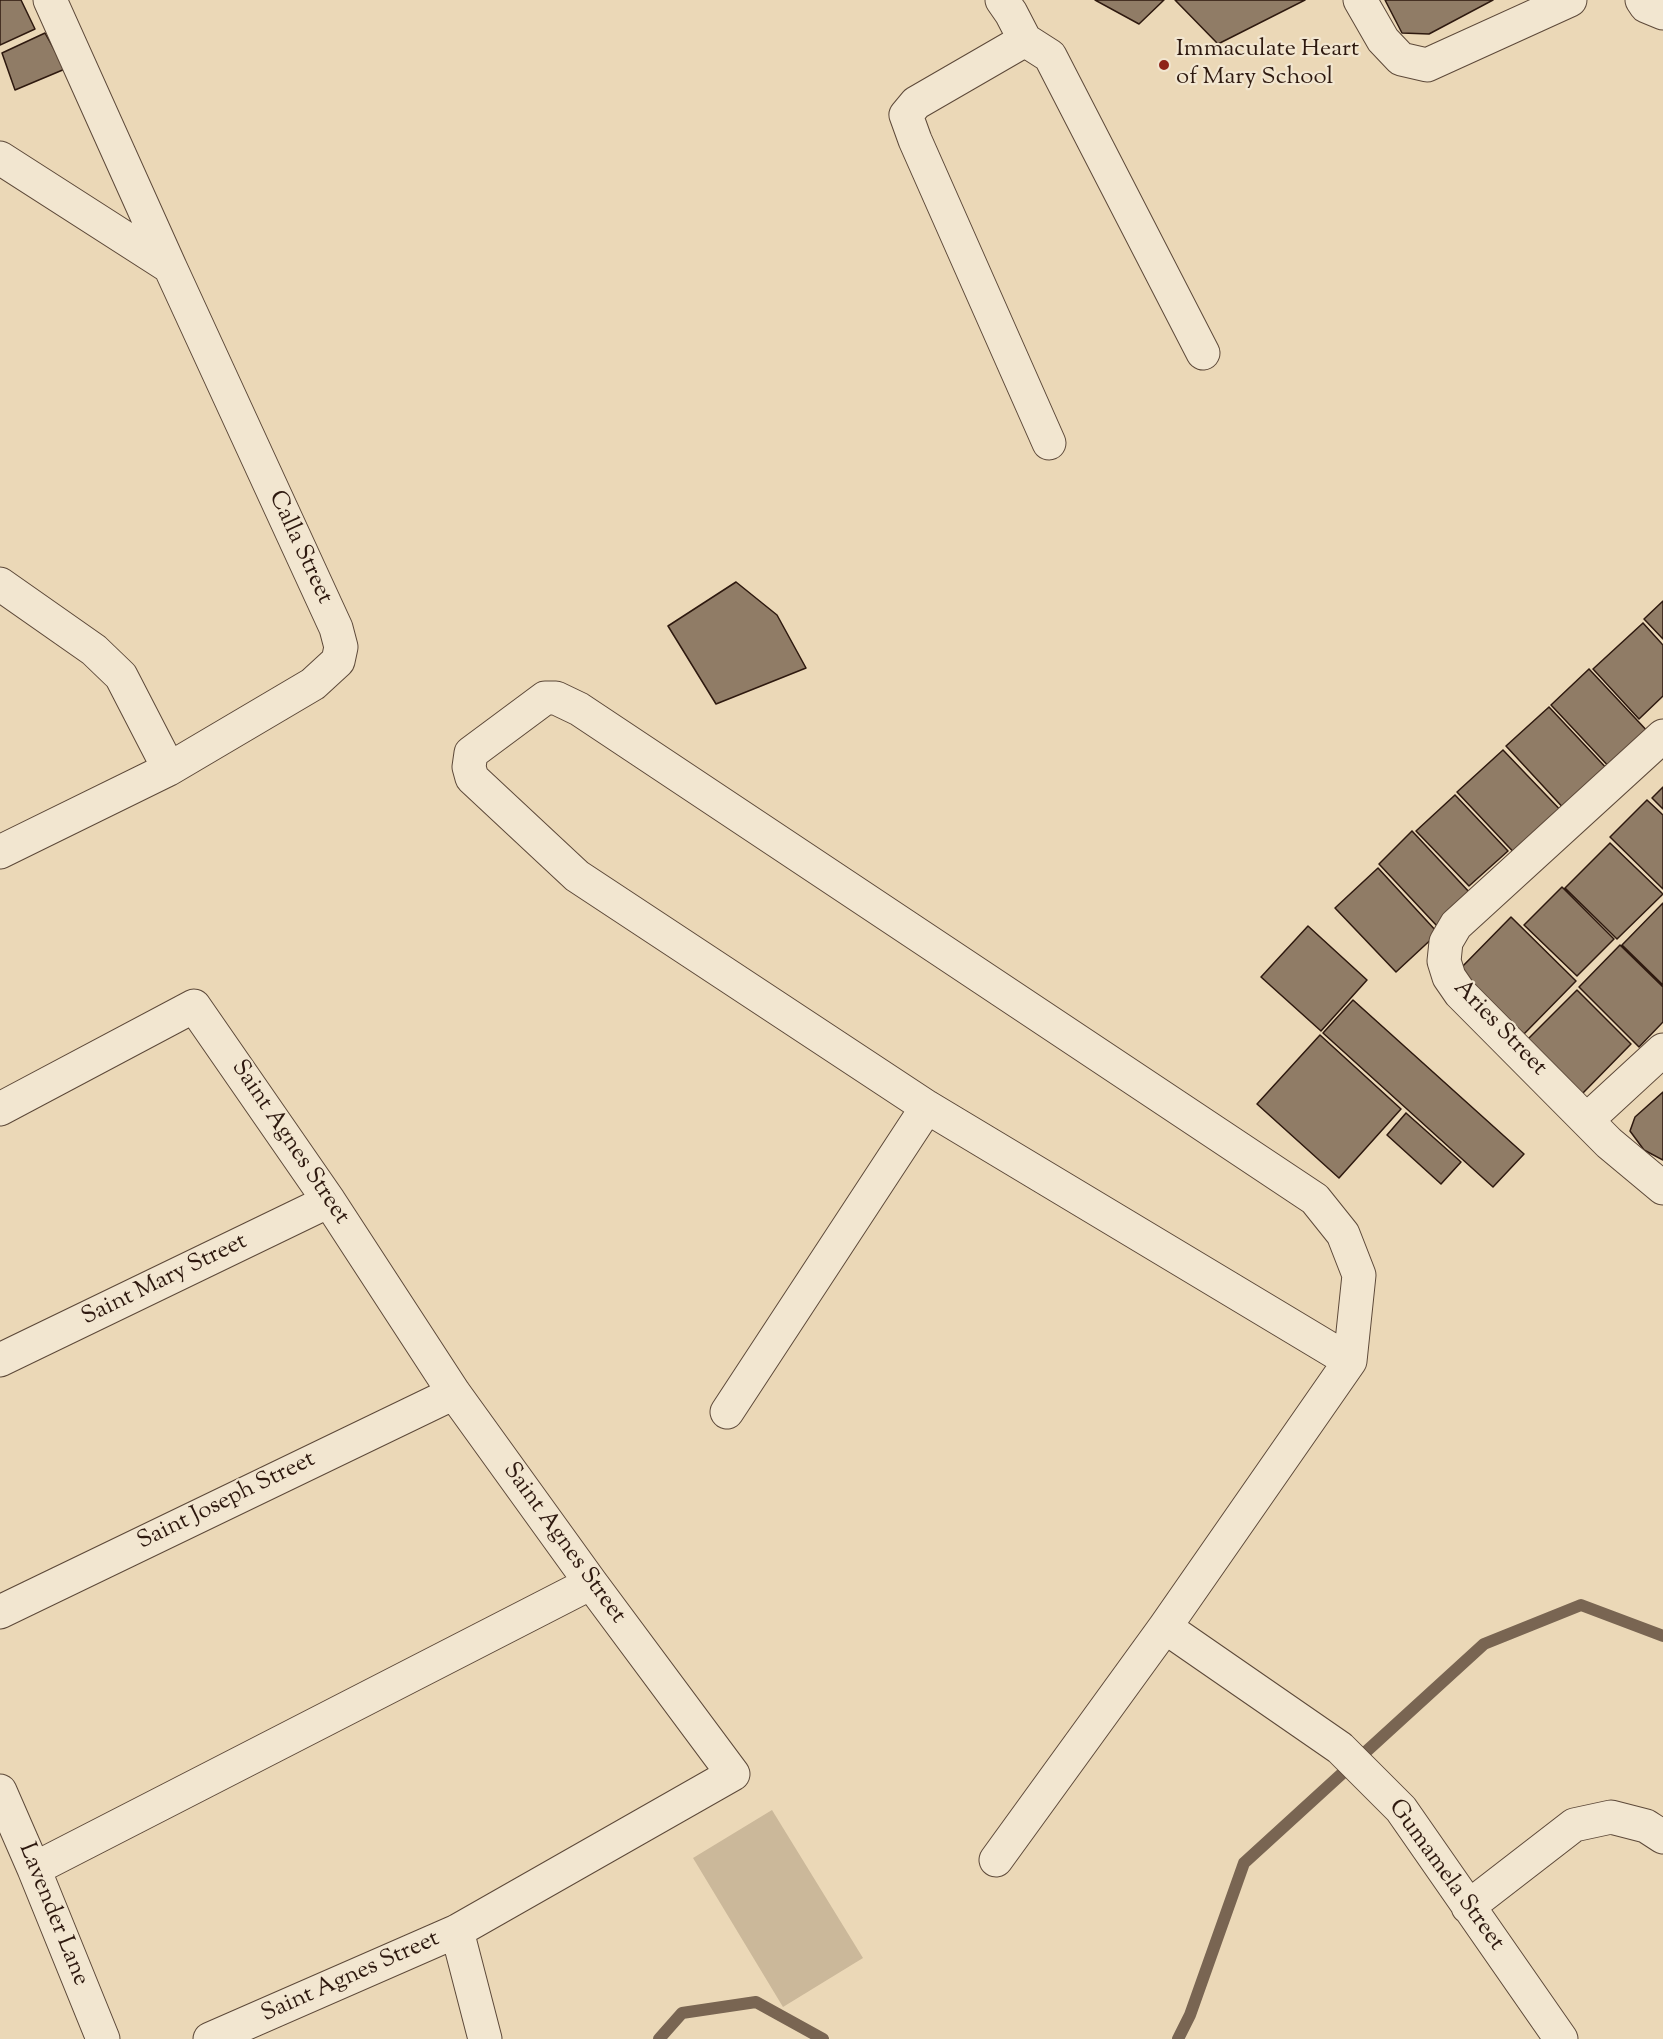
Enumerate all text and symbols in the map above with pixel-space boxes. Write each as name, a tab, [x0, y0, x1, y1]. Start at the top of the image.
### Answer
place label: Immaculate Heart of Mary School	[1176, 37, 1359, 93]
marker: Immaculate Heart of Mary School	[1157, 58, 1171, 72]
street label: Calla Street	[260, 487, 338, 609]
street label: Aries Street	[1446, 975, 1552, 1083]
street label: Saint Agnes Street	[223, 1055, 355, 1231]
street label: Saint Mary Street	[78, 1229, 252, 1333]
street label: Saint Joseph Street	[133, 1446, 321, 1558]
street label: Saint Agnes Street	[495, 1458, 631, 1630]
street label: Gumamela Street	[1380, 1795, 1510, 1957]
street label: Lavender Lane	[10, 1839, 94, 1991]
street label: Saint Agnes Street	[258, 1926, 444, 2030]

